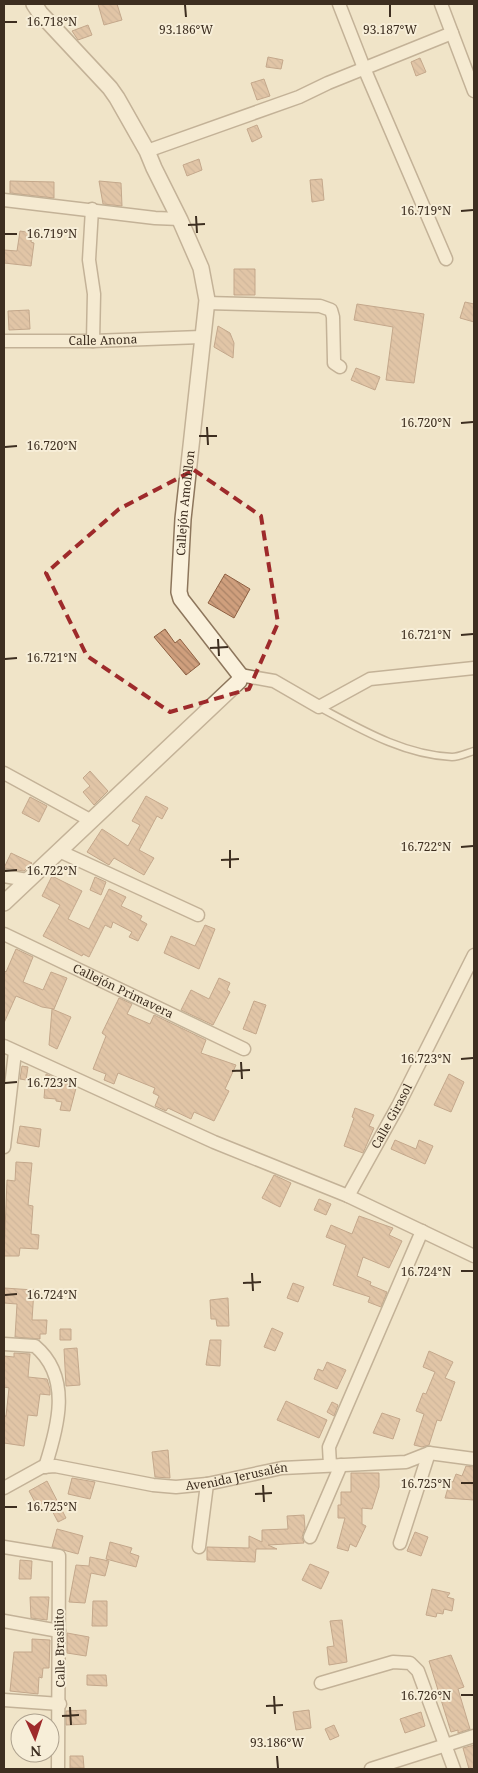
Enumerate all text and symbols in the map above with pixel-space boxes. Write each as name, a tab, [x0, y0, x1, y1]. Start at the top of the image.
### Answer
text: 16.718°N	[27, 13, 77, 30]
text: 93.186°W	[159, 21, 213, 38]
text: 93.187°W	[363, 21, 417, 38]
text: 16.719°N	[401, 202, 451, 219]
text: 16.719°N	[27, 225, 77, 242]
street label: Calle Anona	[69, 330, 138, 349]
text: 16.720°N	[401, 414, 451, 431]
text: 16.720°N	[27, 437, 77, 454]
street label: Callejón Amolillon	[172, 449, 198, 556]
text: 16.721°N	[401, 626, 451, 643]
text: 16.721°N	[27, 649, 77, 666]
text: 16.722°N	[401, 838, 451, 855]
text: 16.722°N	[27, 862, 77, 879]
street label: Callejón Primavera	[70, 959, 177, 1022]
text: 16.723°N	[401, 1050, 451, 1067]
text: 16.723°N	[27, 1074, 77, 1091]
street label: Calle Girasol	[367, 1080, 416, 1152]
text: 16.724°N	[401, 1263, 451, 1280]
text: 16.724°N	[27, 1286, 77, 1303]
street label: Avenida Jerusalén	[185, 1459, 288, 1494]
text: 16.725°N	[401, 1475, 451, 1492]
text: 16.725°N	[27, 1498, 77, 1515]
street label: Calle Brasilito	[50, 1608, 69, 1688]
text: 16.726°N	[401, 1687, 451, 1704]
north arrow	[10, 1713, 60, 1763]
text: 93.186°W	[250, 1734, 304, 1751]
text: N	[30, 1742, 42, 1761]

